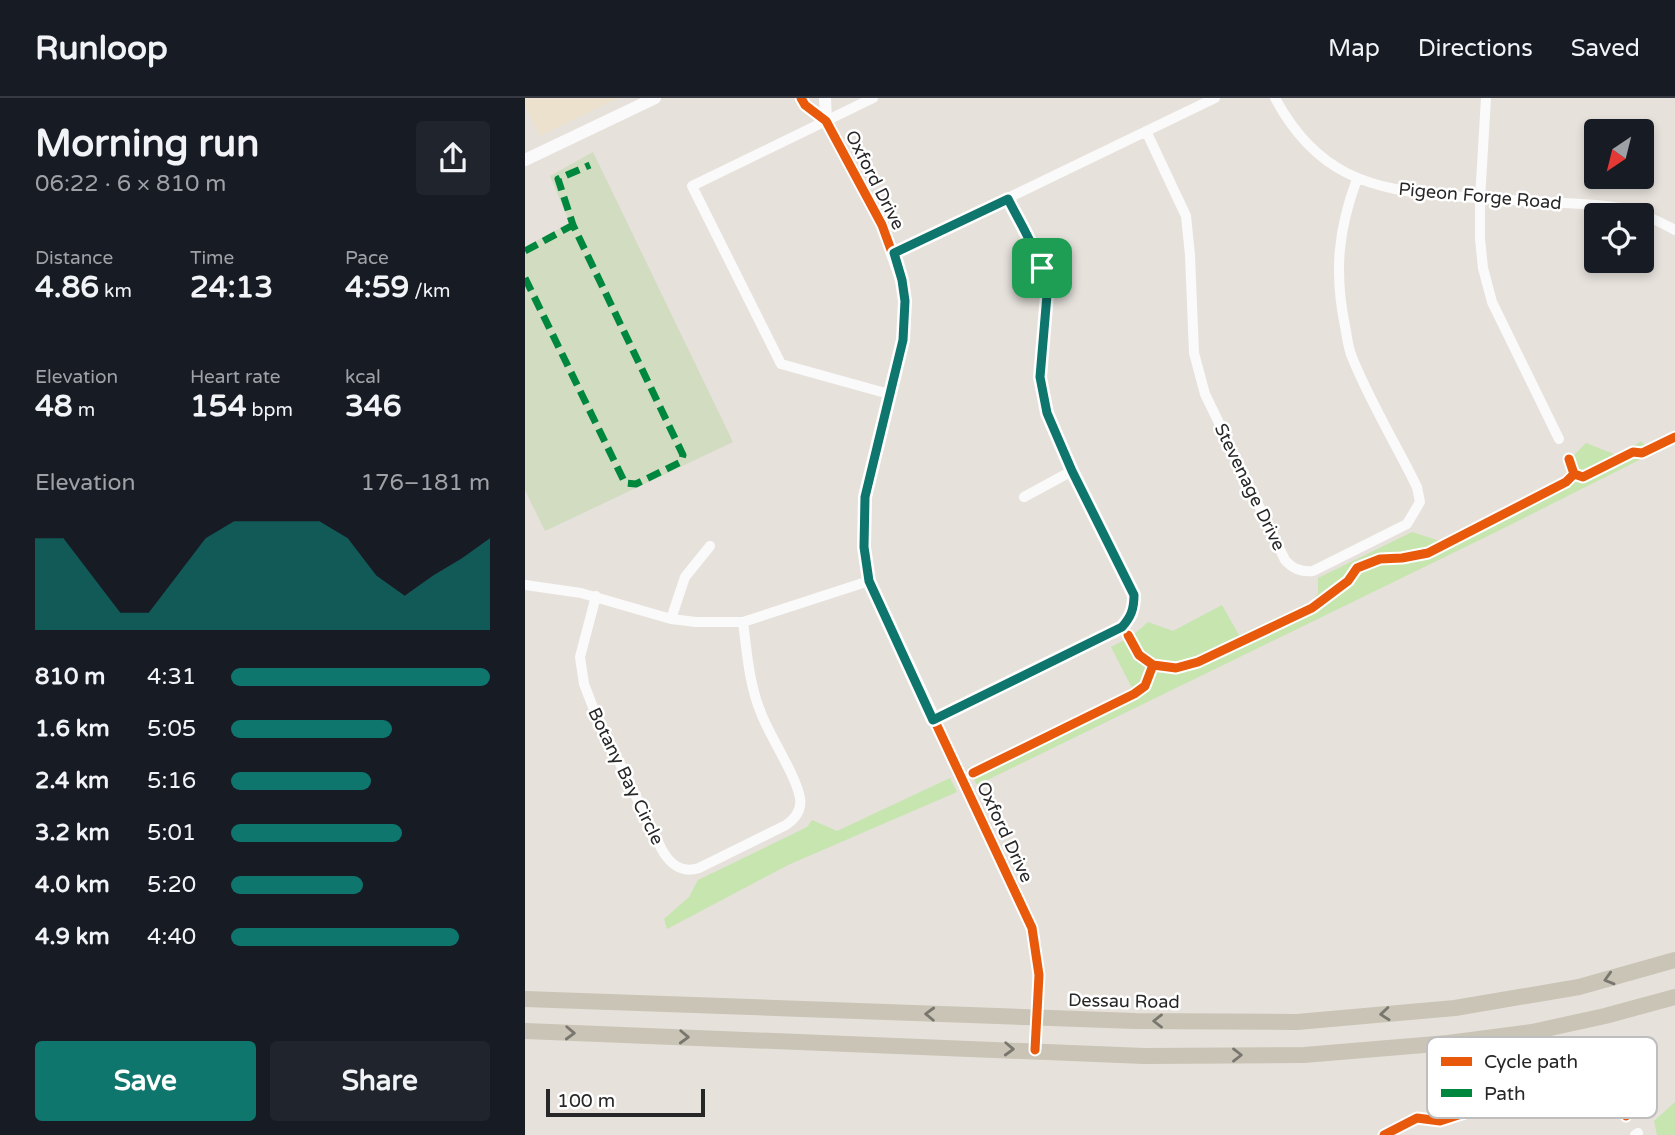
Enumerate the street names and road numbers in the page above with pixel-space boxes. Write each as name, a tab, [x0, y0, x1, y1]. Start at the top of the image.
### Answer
street label: Oxford Drive	[841, 127, 909, 233]
street label: Pigeon Forge Road	[1397, 178, 1563, 214]
street label: Stevenage Drive	[1210, 420, 1290, 554]
street label: Botany Bay Circle	[583, 704, 669, 848]
street label: Oxford Drive	[972, 778, 1038, 886]
street label: Dessau Road	[1068, 989, 1180, 1013]

